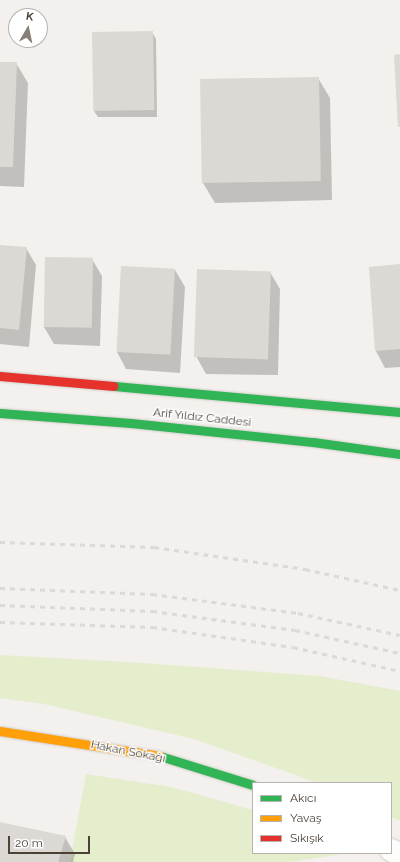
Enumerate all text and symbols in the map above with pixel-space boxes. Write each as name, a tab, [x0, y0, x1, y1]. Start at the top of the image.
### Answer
north arrow	[8, 8, 48, 48]
text: K	[25, 10, 34, 24]
street label: Arif Yıldız Caddesi	[152, 406, 252, 430]
street label: Hakan Sokağı	[90, 738, 166, 766]
legend	[252, 782, 392, 854]
text: Akıcı	[290, 791, 316, 805]
text: Yavaş	[290, 811, 322, 825]
scale bar	[10, 828, 92, 854]
text: Sıkışık	[290, 831, 324, 845]
text: 20 m	[15, 836, 43, 850]

